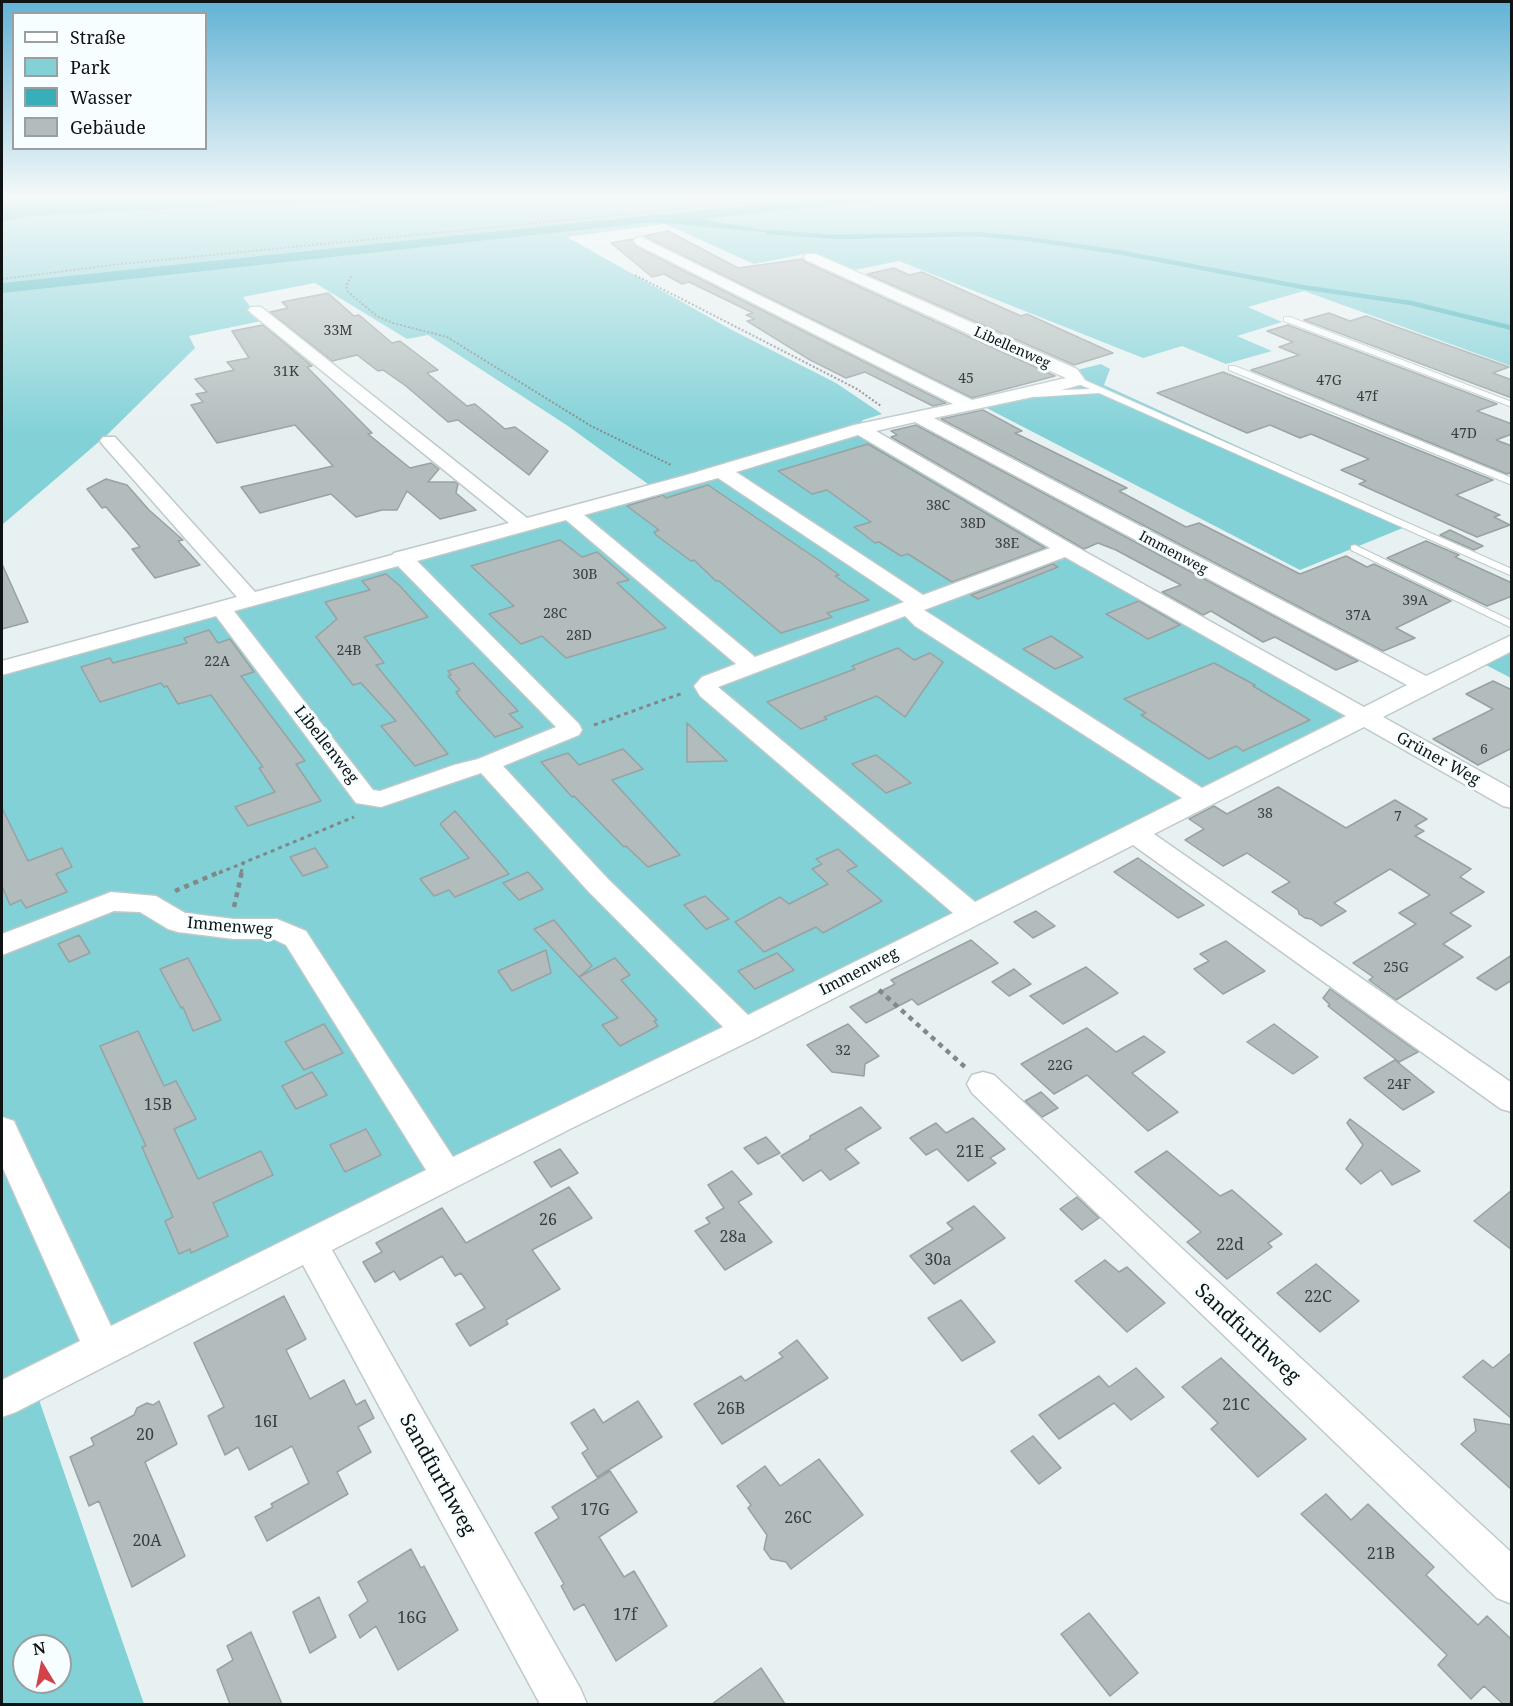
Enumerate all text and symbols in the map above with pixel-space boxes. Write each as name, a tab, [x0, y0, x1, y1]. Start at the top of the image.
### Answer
legend	[12, 12, 207, 150]
text: Straße	[70, 25, 126, 49]
text: Park	[70, 55, 110, 79]
text: Wasser	[70, 85, 132, 109]
text: Gebäude	[70, 115, 146, 139]
house number: 33M	[324, 323, 352, 339]
street label: Libellenweg	[971, 324, 1053, 372]
house number: 31K	[273, 364, 299, 380]
house number: 45	[958, 371, 974, 387]
house number: 47G	[1316, 373, 1342, 389]
house number: 47f	[1357, 389, 1377, 405]
house number: 47D	[1451, 426, 1477, 442]
house number: 38C	[926, 498, 950, 514]
house number: 38D	[960, 516, 986, 532]
street label: Immenweg	[1136, 528, 1210, 578]
house number: 38E	[995, 536, 1019, 552]
house number: 30B	[573, 567, 597, 583]
house number: 39A	[1402, 593, 1428, 609]
house number: 28C	[543, 606, 567, 622]
house number: 37A	[1345, 608, 1371, 624]
house number: 28D	[566, 628, 592, 644]
house number: 24B	[337, 643, 361, 659]
house number: 22A	[204, 654, 230, 670]
street label: Libellenweg	[290, 702, 362, 788]
street label: Grüner Weg	[1393, 728, 1483, 790]
house number: 6	[1480, 742, 1488, 758]
house number: 38	[1257, 806, 1273, 822]
house number: 7	[1394, 809, 1402, 825]
street label: Immenweg	[186, 914, 274, 940]
street label: Immenweg	[816, 944, 902, 1000]
house number: 25G	[1383, 960, 1409, 976]
house number: 32	[835, 1043, 851, 1059]
house number: 22G	[1047, 1058, 1073, 1074]
house number: 24F	[1387, 1077, 1411, 1093]
house number: 15B	[144, 1095, 172, 1115]
house number: 21E	[956, 1142, 984, 1162]
house number: 26	[539, 1210, 557, 1230]
house number: 28a	[720, 1227, 746, 1247]
house number: 22d	[1216, 1235, 1244, 1255]
house number: 30a	[925, 1250, 951, 1270]
street label: Sandfurthweg	[1189, 1279, 1305, 1389]
house number: 22C	[1304, 1287, 1332, 1307]
house number: 21C	[1222, 1395, 1250, 1415]
house number: 26B	[717, 1399, 745, 1419]
street label: Sandfurthweg	[394, 1410, 480, 1540]
house number: 16I	[254, 1412, 278, 1432]
house number: 20	[136, 1425, 154, 1445]
house number: 17G	[580, 1500, 610, 1520]
house number: 26C	[784, 1508, 812, 1528]
house number: 20A	[132, 1531, 162, 1551]
house number: 21B	[1367, 1544, 1395, 1564]
house number: 17f	[613, 1605, 637, 1625]
house number: 16G	[397, 1608, 427, 1628]
north arrow	[12, 1634, 72, 1694]
text: N	[31, 1636, 47, 1660]

